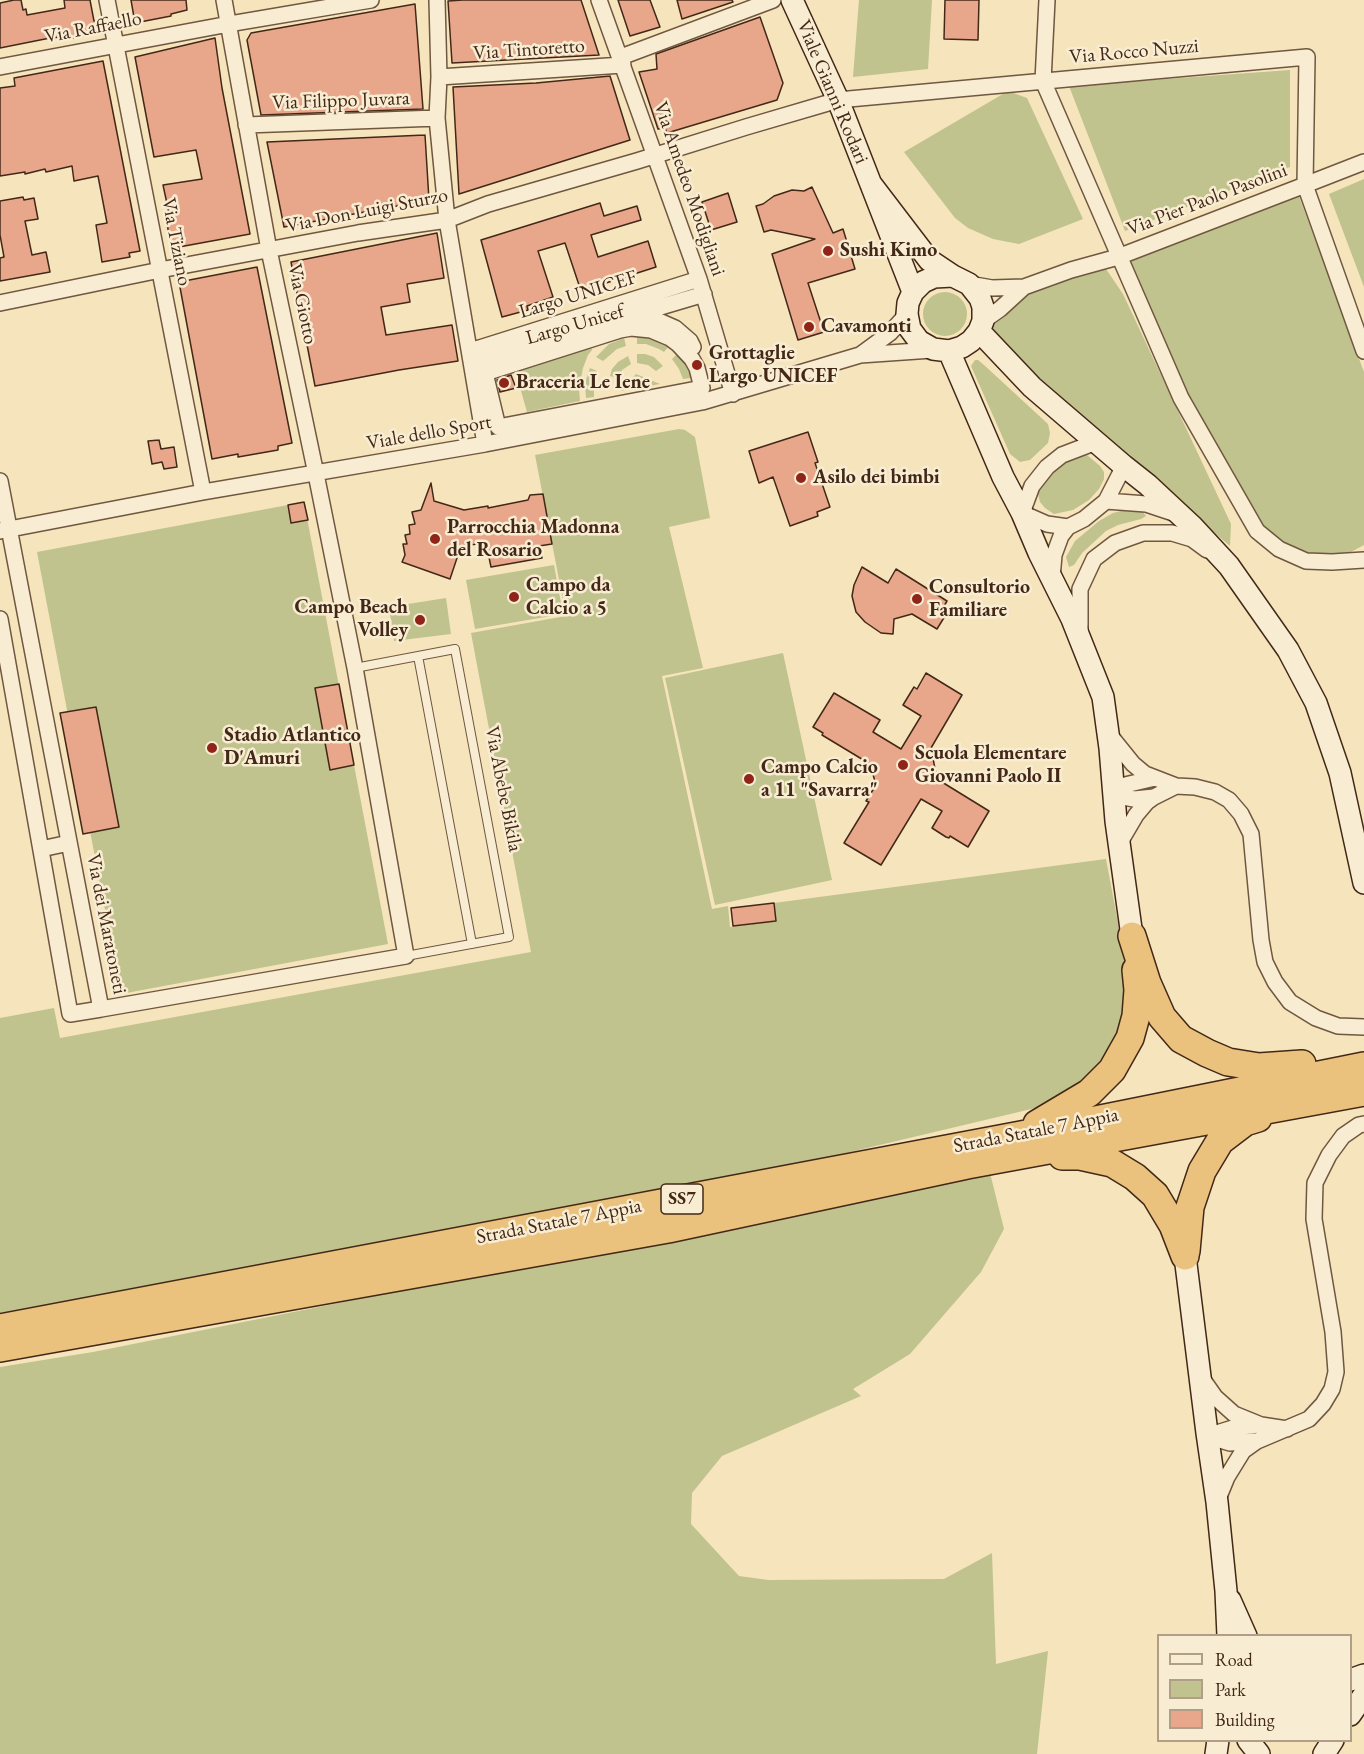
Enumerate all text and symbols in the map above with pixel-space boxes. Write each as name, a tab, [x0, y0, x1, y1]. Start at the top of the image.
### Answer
street label: Via Raffaello	[42, 7, 144, 49]
street label: Viale Gianni Rodari	[791, 17, 873, 167]
street label: Via Tintoretto	[472, 34, 586, 66]
street label: Via Rocco Nuzzi	[1068, 34, 1200, 70]
street label: Via Filippo Juvara	[272, 87, 410, 115]
street label: Via Amedeo Modigliani	[648, 99, 730, 279]
street label: Via Pier Paolo Pasolini	[1123, 158, 1291, 242]
street label: Via Don Luigi Sturzo	[284, 184, 450, 238]
street label: Via Tiziano	[156, 196, 196, 288]
place label: Sushi Kimo	[840, 239, 937, 263]
marker: Sushi Kimo	[821, 244, 835, 258]
street label: Via Giotto	[282, 262, 322, 346]
street label: Largo UNICEF	[516, 266, 640, 324]
street label: Largo Unicef	[523, 300, 627, 350]
place label: Cavamonti	[821, 315, 912, 339]
marker: Cavamonti	[802, 320, 816, 334]
place label: Grottaglie Largo UNICEF	[709, 342, 837, 389]
marker: Grottaglie Largo UNICEF	[690, 358, 704, 372]
place label: Braceria Le Iene	[516, 371, 650, 395]
marker: Braceria Le Iene	[497, 376, 511, 390]
street label: Viale dello Sport	[365, 410, 493, 456]
place label: Asilo dei bimbi	[813, 466, 940, 490]
marker: Asilo dei bimbi	[794, 471, 808, 485]
place label: Parrocchia Madonna del Rosario	[447, 516, 619, 563]
marker: Parrocchia Madonna del Rosario	[428, 532, 442, 546]
place label: Campo da Calcio a 5	[526, 574, 610, 621]
place label: Consultorio Familiare	[929, 576, 1030, 623]
marker: Campo da Calcio a 5	[507, 590, 521, 604]
marker: Consultorio Familiare	[910, 592, 924, 606]
place label: Campo Beach Volley	[294, 596, 408, 643]
marker: Campo Beach Volley	[413, 613, 427, 627]
place label: Stadio Atlantico D'Amuri	[224, 724, 361, 771]
street label: Via Abebe Bikila	[479, 724, 527, 854]
marker: Stadio Atlantico D'Amuri	[205, 741, 219, 755]
place label: Scuola Elementare Giovanni Paolo II	[915, 742, 1067, 789]
place label: Campo Calcio a 11 "Savarra"	[761, 756, 878, 803]
marker: Scuola Elementare Giovanni Paolo II	[896, 758, 910, 772]
marker: Campo Calcio a 11 "Savarra"	[742, 772, 756, 786]
street label: Via dei Maratoneti	[81, 852, 131, 996]
street label: Strada Statale 7 Appia	[951, 1103, 1121, 1159]
road number: SS7	[661, 1184, 703, 1214]
street label: Strada Statale 7 Appia	[474, 1194, 644, 1250]
legend	[1157, 1634, 1352, 1742]
text: Road	[1215, 1648, 1253, 1671]
text: Park	[1215, 1678, 1246, 1701]
text: Building	[1215, 1708, 1275, 1731]

